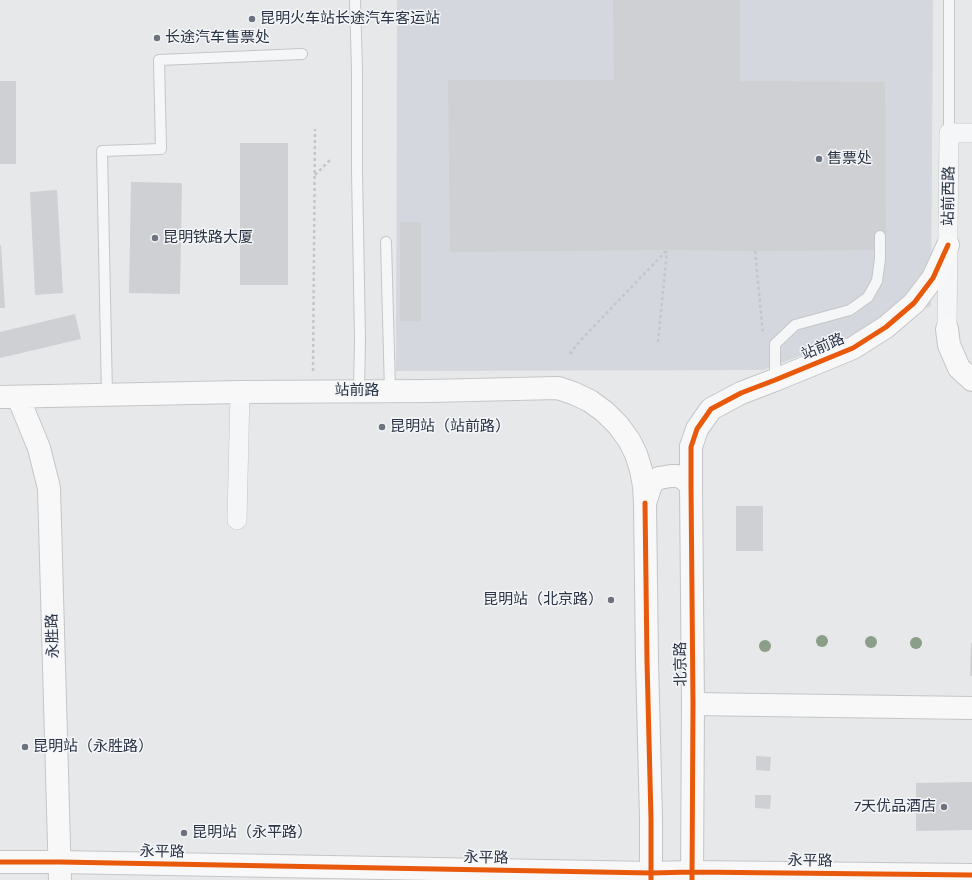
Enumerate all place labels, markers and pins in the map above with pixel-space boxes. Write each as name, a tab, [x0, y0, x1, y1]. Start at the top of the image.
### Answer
place label: 昆明火车站长途汽车客运站	[260, 10, 440, 28]
marker: 昆明火车站长途汽车客运站	[247, 14, 257, 24]
place label: 长途汽车售票处	[165, 29, 270, 47]
marker: 长途汽车售票处	[152, 33, 162, 43]
place label: 售票处	[827, 150, 872, 168]
marker: 售票处	[814, 154, 824, 164]
place label: 昆明铁路大厦	[163, 229, 253, 247]
marker: 昆明铁路大厦	[150, 233, 160, 243]
place label: 昆明站（站前路）	[390, 418, 510, 436]
marker: 昆明站（站前路）	[377, 422, 387, 432]
place label: 昆明站（北京路）	[483, 591, 603, 609]
marker: 昆明站（北京路）	[606, 595, 616, 605]
place label: 昆明站（永胜路）	[33, 738, 153, 756]
marker: 昆明站（永胜路）	[20, 742, 30, 752]
place label: 7天优品酒店	[854, 798, 936, 816]
marker: 7天优品酒店	[939, 802, 949, 812]
place label: 昆明站（永平路）	[192, 824, 312, 842]
marker: 昆明站（永平路）	[179, 828, 189, 838]

